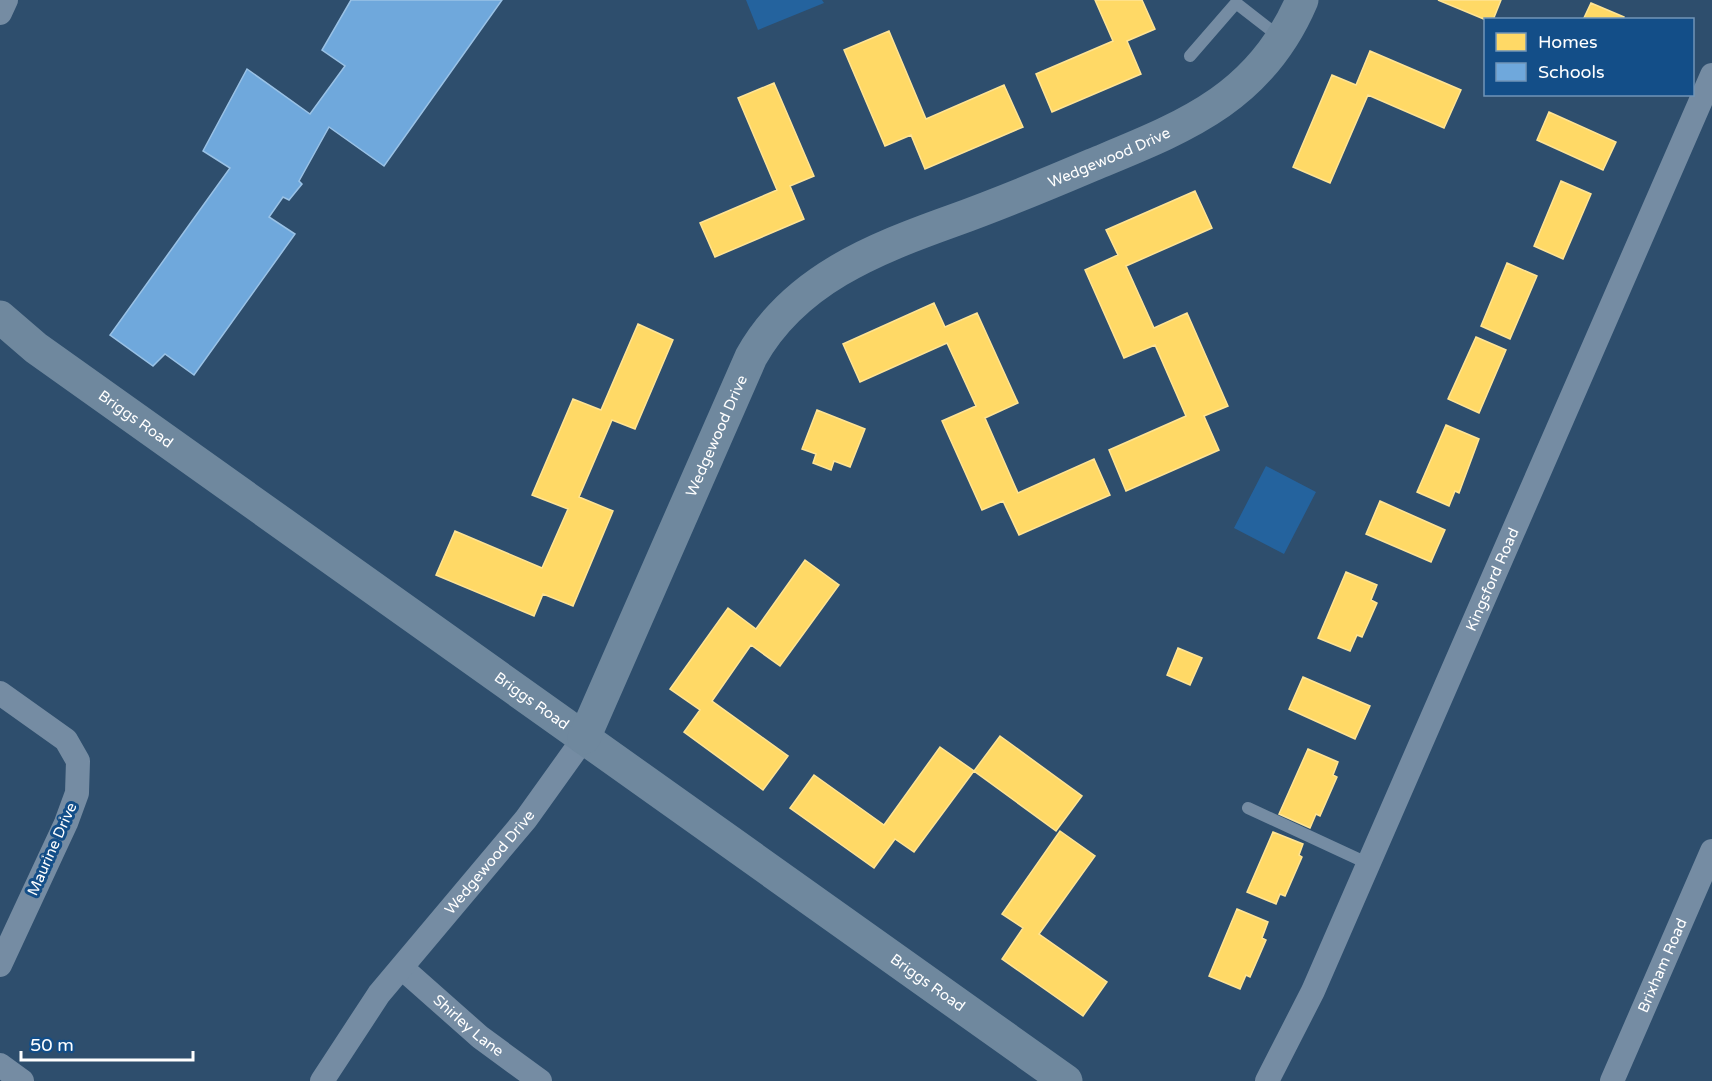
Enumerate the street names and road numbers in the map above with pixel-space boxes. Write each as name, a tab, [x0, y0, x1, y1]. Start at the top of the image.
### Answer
street label: Wedgewood Drive	[1045, 124, 1173, 191]
street label: Wedgewood Drive	[682, 372, 751, 499]
street label: Briggs Road	[95, 386, 177, 452]
street label: Kingsford Road	[1462, 525, 1523, 634]
street label: Briggs Road	[491, 668, 573, 734]
street label: Maurine Drive	[23, 800, 81, 898]
street label: Wedgewood Drive	[441, 807, 538, 918]
street label: Brixham Road	[1634, 916, 1691, 1015]
street label: Briggs Road	[887, 950, 969, 1015]
street label: Shirley Lane	[430, 991, 507, 1060]

